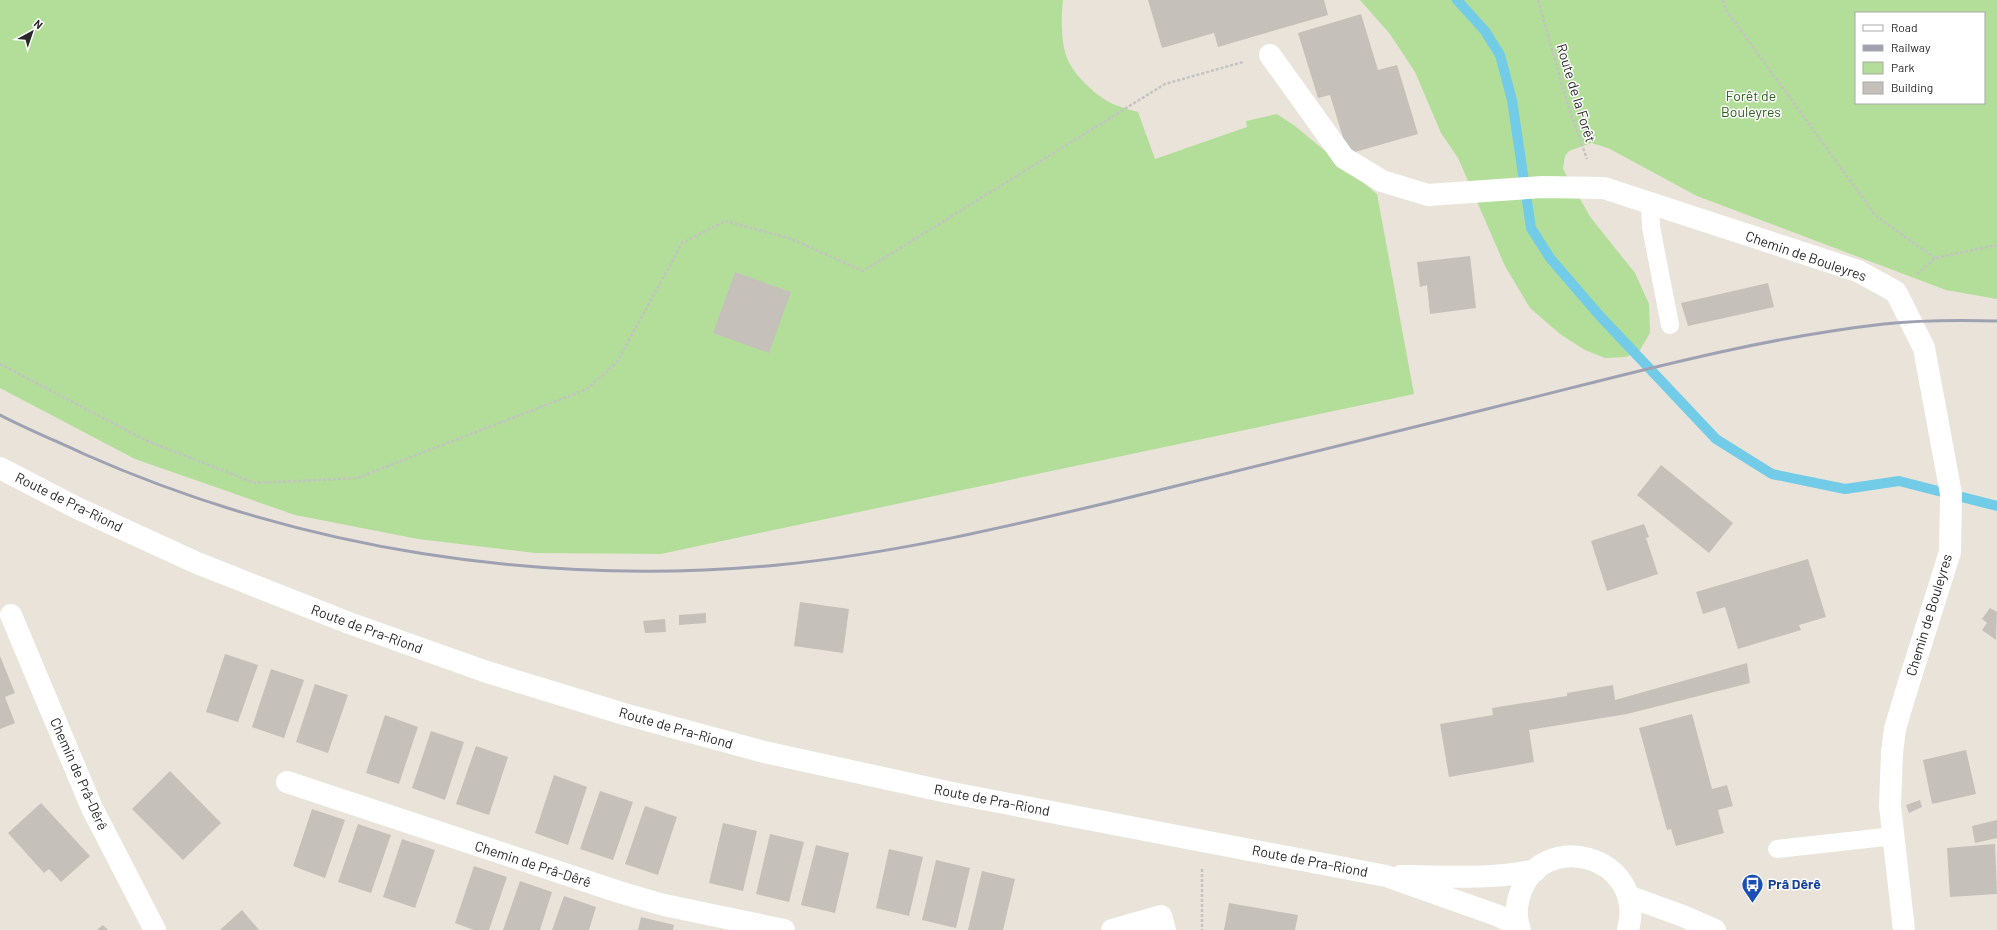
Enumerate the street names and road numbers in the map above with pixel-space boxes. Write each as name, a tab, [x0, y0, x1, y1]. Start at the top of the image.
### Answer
street label: Route de la Forêt	[1553, 41, 1600, 144]
street label: Chemin de Bouleyres	[1743, 227, 1869, 284]
street label: Route de Pra-Riond	[13, 468, 126, 535]
street label: Chemin de Bouleyres	[1902, 552, 1955, 678]
street label: Route de Pra-Riond	[309, 600, 425, 657]
street label: Route de Pra-Riond	[617, 703, 735, 752]
street label: Chemin de Prâ-Dêrê	[47, 715, 112, 833]
street label: Route de Pra-Riond	[933, 780, 1051, 819]
street label: Chemin de Prâ-Dêrê	[473, 837, 593, 890]
street label: Route de Pra-Riond	[1251, 841, 1369, 880]

